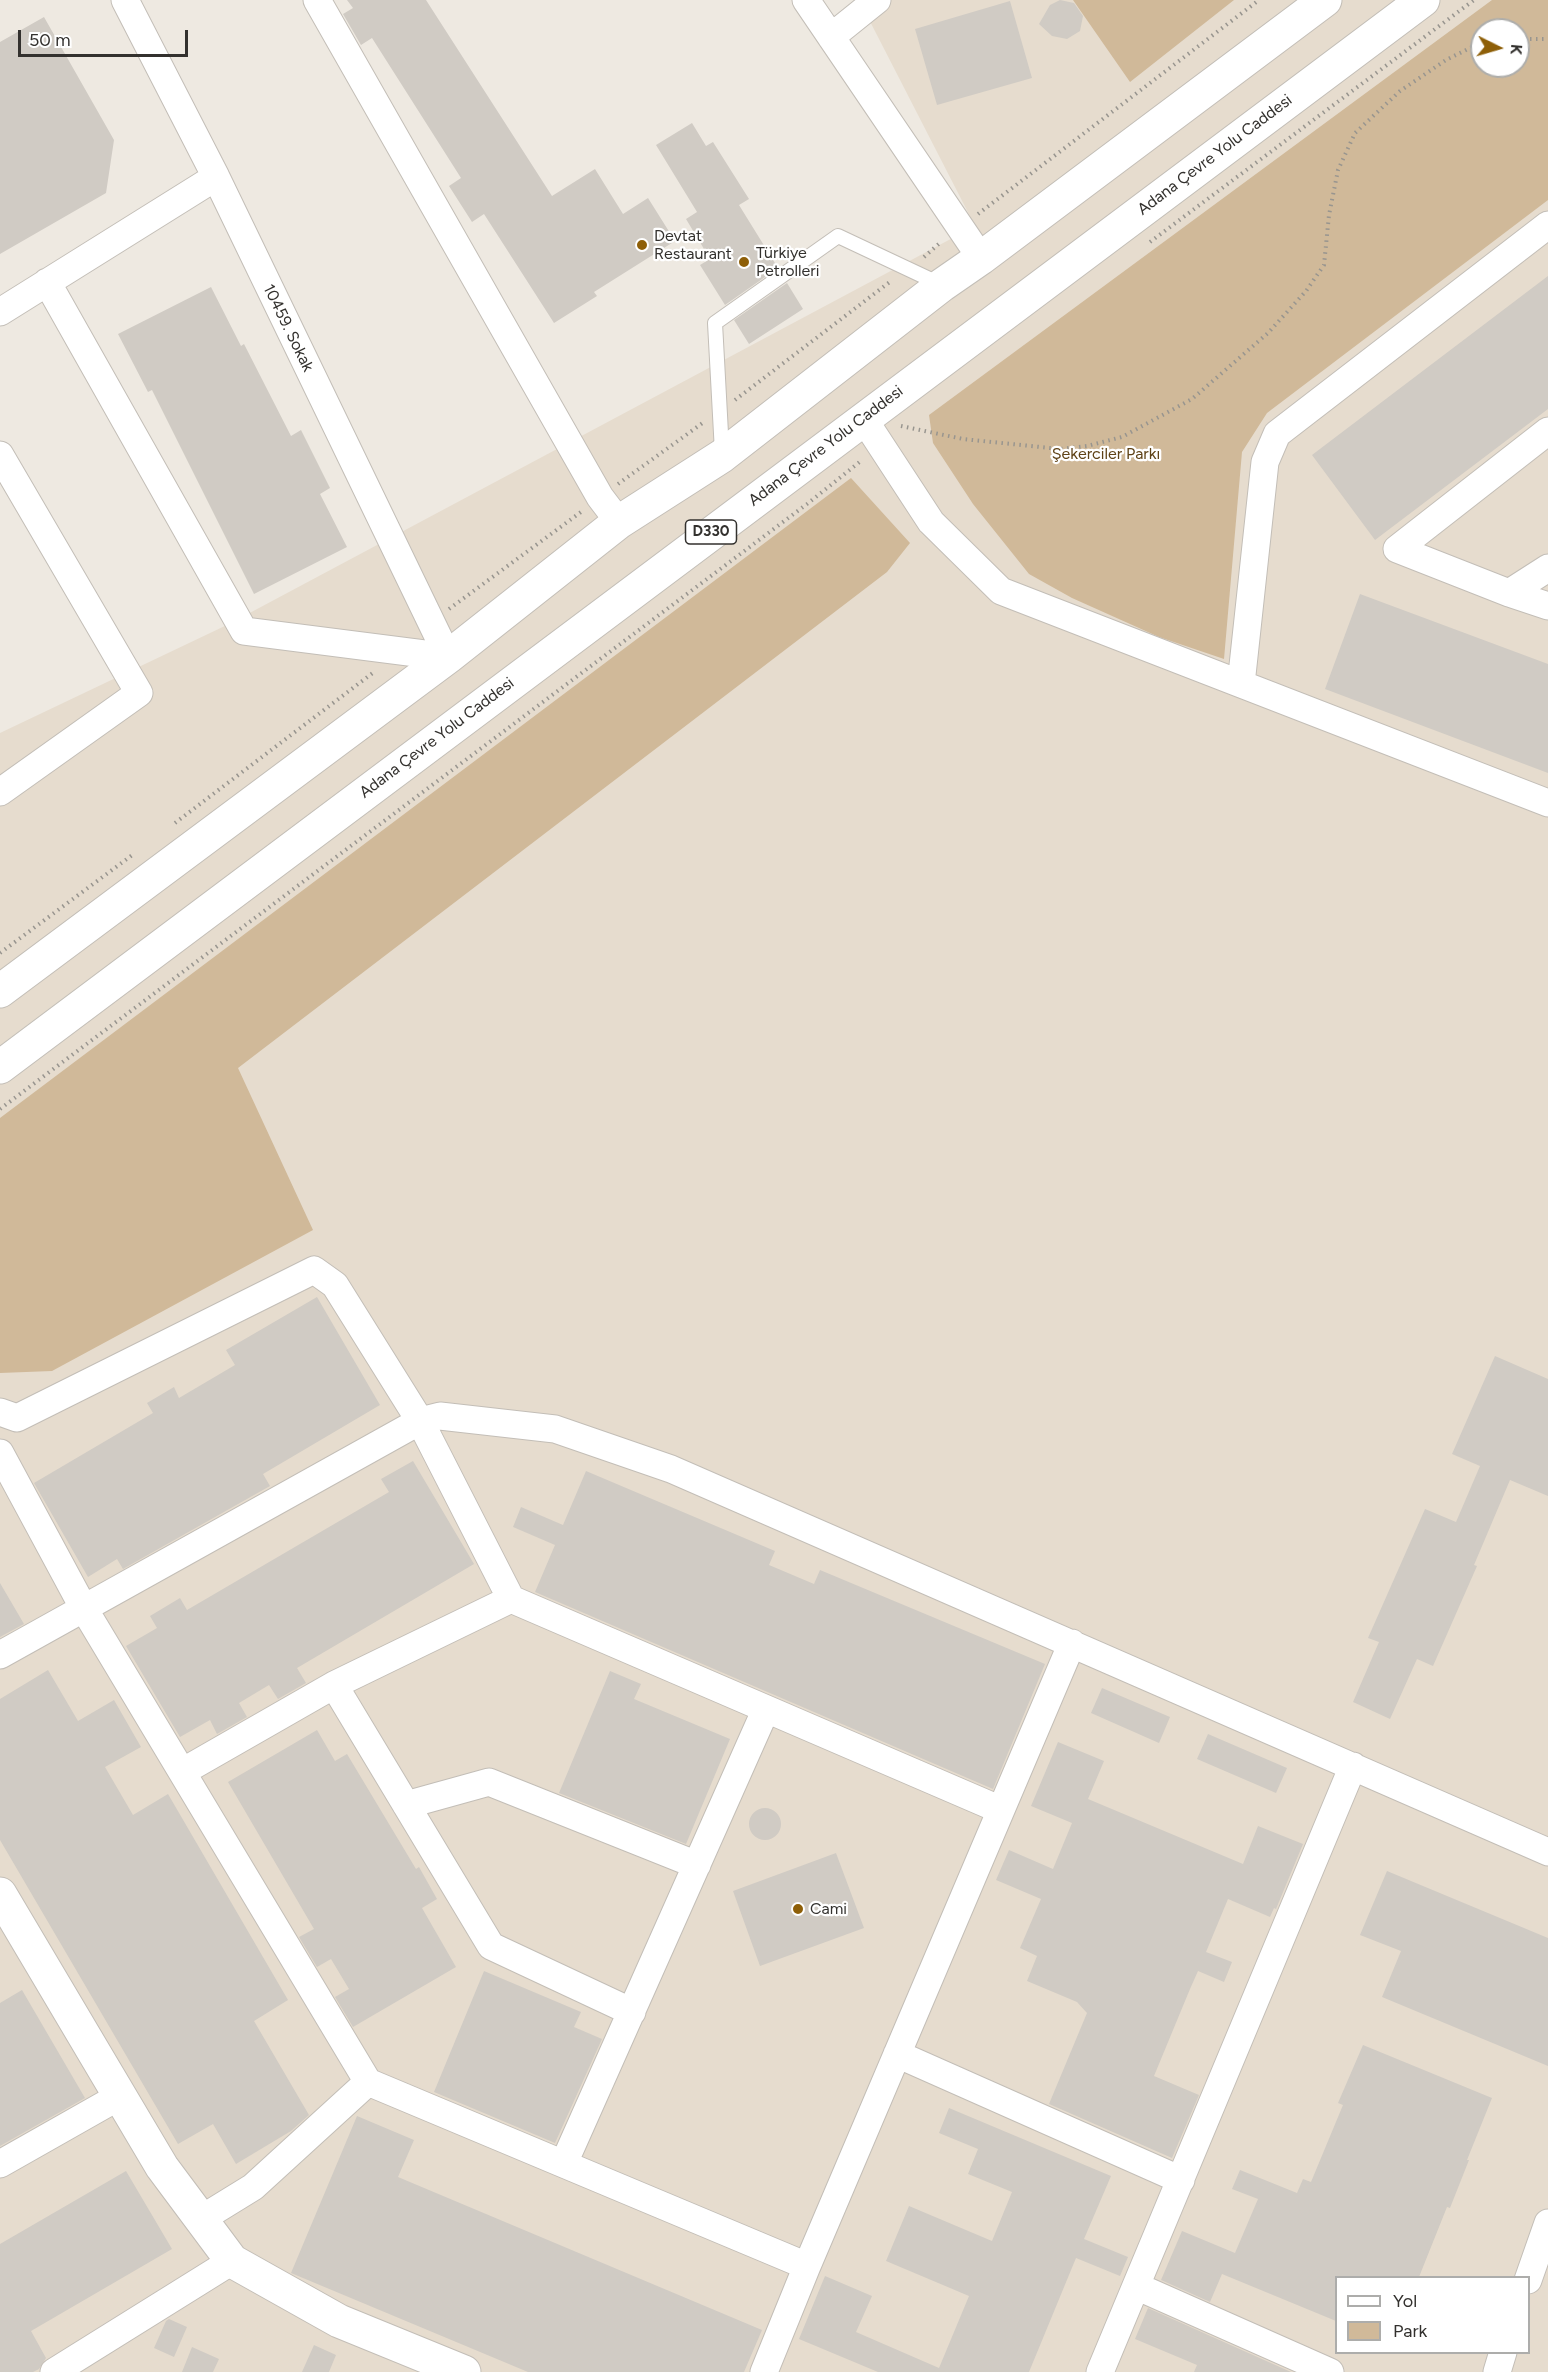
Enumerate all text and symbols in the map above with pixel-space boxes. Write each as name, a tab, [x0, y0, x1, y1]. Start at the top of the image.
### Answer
scale bar	[21, 18, 190, 56]
north arrow	[1470, 18, 1530, 78]
text: 50 m	[29, 29, 71, 51]
text: K	[1507, 43, 1526, 56]
street label: Adana Çevre Yolu Caddesi	[1134, 91, 1296, 219]
place label: Devtat Restaurant	[654, 226, 732, 264]
marker: Devtat Restaurant	[635, 238, 649, 252]
place label: Türkiye Petrolleri	[756, 243, 819, 281]
marker: Türkiye Petrolleri	[737, 255, 751, 269]
street label: 10459. Sokak	[259, 281, 317, 375]
street label: Adana Çevre Yolu Caddesi	[745, 382, 907, 510]
park label: Şekerciler Parkı	[1052, 444, 1160, 464]
road number: D330	[686, 520, 736, 544]
street label: Adana Çevre Yolu Caddesi	[356, 674, 518, 802]
place label: Cami	[810, 1899, 847, 1919]
marker: Cami	[791, 1902, 805, 1916]
legend	[1335, 2276, 1530, 2354]
text: Yol	[1393, 2290, 1417, 2312]
text: Park	[1393, 2320, 1427, 2342]

